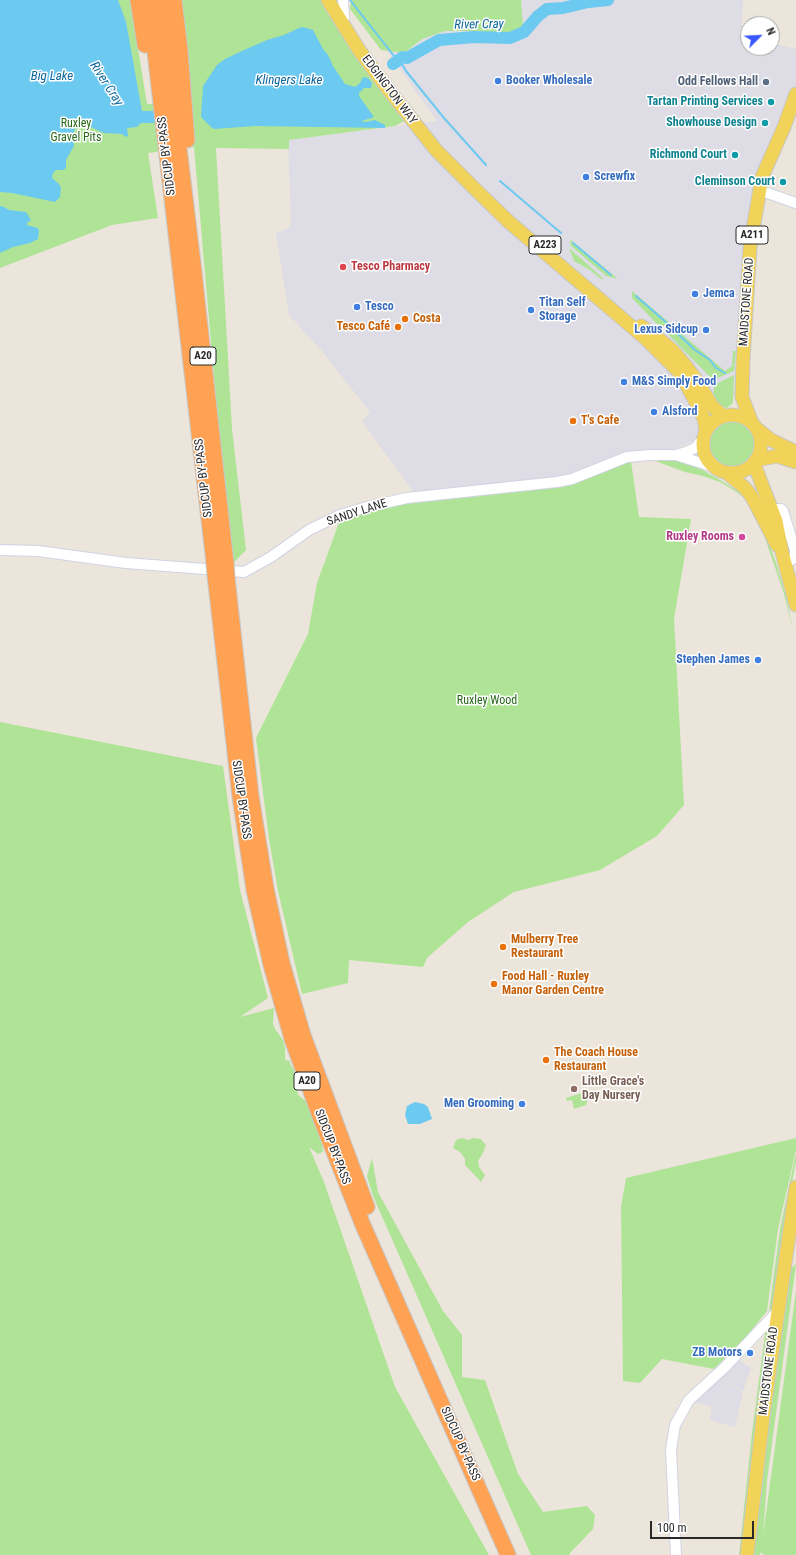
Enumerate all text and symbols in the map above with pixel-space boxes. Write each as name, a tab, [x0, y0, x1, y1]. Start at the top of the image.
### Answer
north arrow	[740, 16, 780, 56]
water label: River Cray	[454, 17, 504, 33]
text: N	[763, 26, 778, 37]
street label: EDGINGTON WAY	[358, 53, 420, 127]
water label: River Cray	[86, 59, 126, 109]
water label: Big Lake	[31, 69, 73, 85]
water label: Klingers Lake	[256, 73, 322, 89]
place label: Booker Wholesale	[506, 74, 592, 88]
place label: Odd Fellows Hall	[678, 75, 758, 89]
marker: Booker Wholesale	[493, 76, 503, 86]
marker: Odd Fellows Hall	[761, 77, 771, 87]
place label: Tartan Printing Services	[647, 95, 763, 109]
marker: Tartan Printing Services	[766, 97, 776, 107]
street label: SIDCUP BY-PASS	[155, 116, 179, 196]
place label: Showhouse Design	[666, 116, 757, 130]
park label: Ruxley Gravel Pits	[51, 117, 101, 145]
marker: Showhouse Design	[760, 118, 770, 128]
place label: Richmond Court	[650, 148, 727, 162]
marker: Richmond Court	[730, 150, 740, 160]
place label: Screwfix	[594, 170, 635, 184]
marker: Screwfix	[581, 172, 591, 182]
place label: Cleminson Court	[695, 175, 775, 189]
marker: Cleminson Court	[778, 177, 788, 187]
road number: A211	[736, 226, 768, 244]
road number: A223	[529, 236, 561, 254]
street label: MAIDSTONE ROAD	[737, 257, 757, 347]
place label: Tesco Pharmacy	[351, 260, 430, 274]
marker: Tesco Pharmacy	[338, 262, 348, 272]
place label: Jemca	[703, 287, 735, 301]
marker: Jemca	[690, 289, 700, 299]
place label: Titan Self Storage	[539, 296, 586, 324]
place label: Tesco	[365, 300, 394, 314]
marker: Tesco	[352, 302, 362, 312]
marker: Titan Self Storage	[526, 305, 536, 315]
place label: Costa	[413, 312, 441, 326]
marker: Costa	[400, 314, 410, 324]
place label: Tesco Café	[337, 320, 390, 334]
marker: Tesco Café	[393, 322, 403, 332]
place label: Lexus Sidcup	[634, 323, 698, 337]
marker: Lexus Sidcup	[701, 325, 711, 335]
road number: A20	[190, 347, 216, 365]
place label: M&S Simply Food	[632, 375, 716, 389]
marker: M&S Simply Food	[619, 377, 629, 387]
place label: Alsford	[662, 405, 697, 419]
marker: Alsford	[649, 407, 659, 417]
place label: T's Cafe	[581, 414, 619, 428]
marker: T's Cafe	[568, 416, 578, 426]
street label: SIDCUP BY-PASS	[192, 438, 216, 518]
street label: SANDY LANE	[325, 497, 389, 529]
place label: Ruxley Rooms	[666, 530, 734, 544]
marker: Ruxley Rooms	[737, 532, 747, 542]
place label: Stephen James	[676, 653, 750, 667]
marker: Stephen James	[753, 655, 763, 665]
park label: Ruxley Wood	[457, 694, 517, 708]
street label: SIDCUP BY-PASS	[228, 760, 254, 840]
place label: Mulberry Tree Restaurant	[511, 933, 578, 961]
marker: Mulberry Tree Restaurant	[498, 942, 508, 952]
place label: Food Hall - Ruxley Manor Garden Centre	[502, 970, 604, 998]
marker: Food Hall - Ruxley Manor Garden Centre	[489, 979, 499, 989]
place label: The Coach House Restaurant	[554, 1046, 638, 1074]
marker: The Coach House Restaurant	[541, 1055, 551, 1065]
road number: A20	[294, 1072, 320, 1090]
place label: Little Grace's Day Nursery	[582, 1075, 644, 1103]
marker: Little Grace's Day Nursery	[569, 1084, 579, 1094]
place label: Men Grooming	[444, 1097, 514, 1111]
marker: Men Grooming	[517, 1099, 527, 1109]
street label: SIDCUP BY-PASS	[311, 1107, 353, 1187]
street label: MAIDSTONE ROAD	[756, 1326, 782, 1416]
place label: ZB Motors	[692, 1346, 742, 1360]
marker: ZB Motors	[745, 1348, 755, 1358]
street label: SIDCUP BY-PASS	[437, 1405, 483, 1483]
scale bar	[652, 1513, 756, 1539]
text: 100 m	[657, 1521, 687, 1535]

